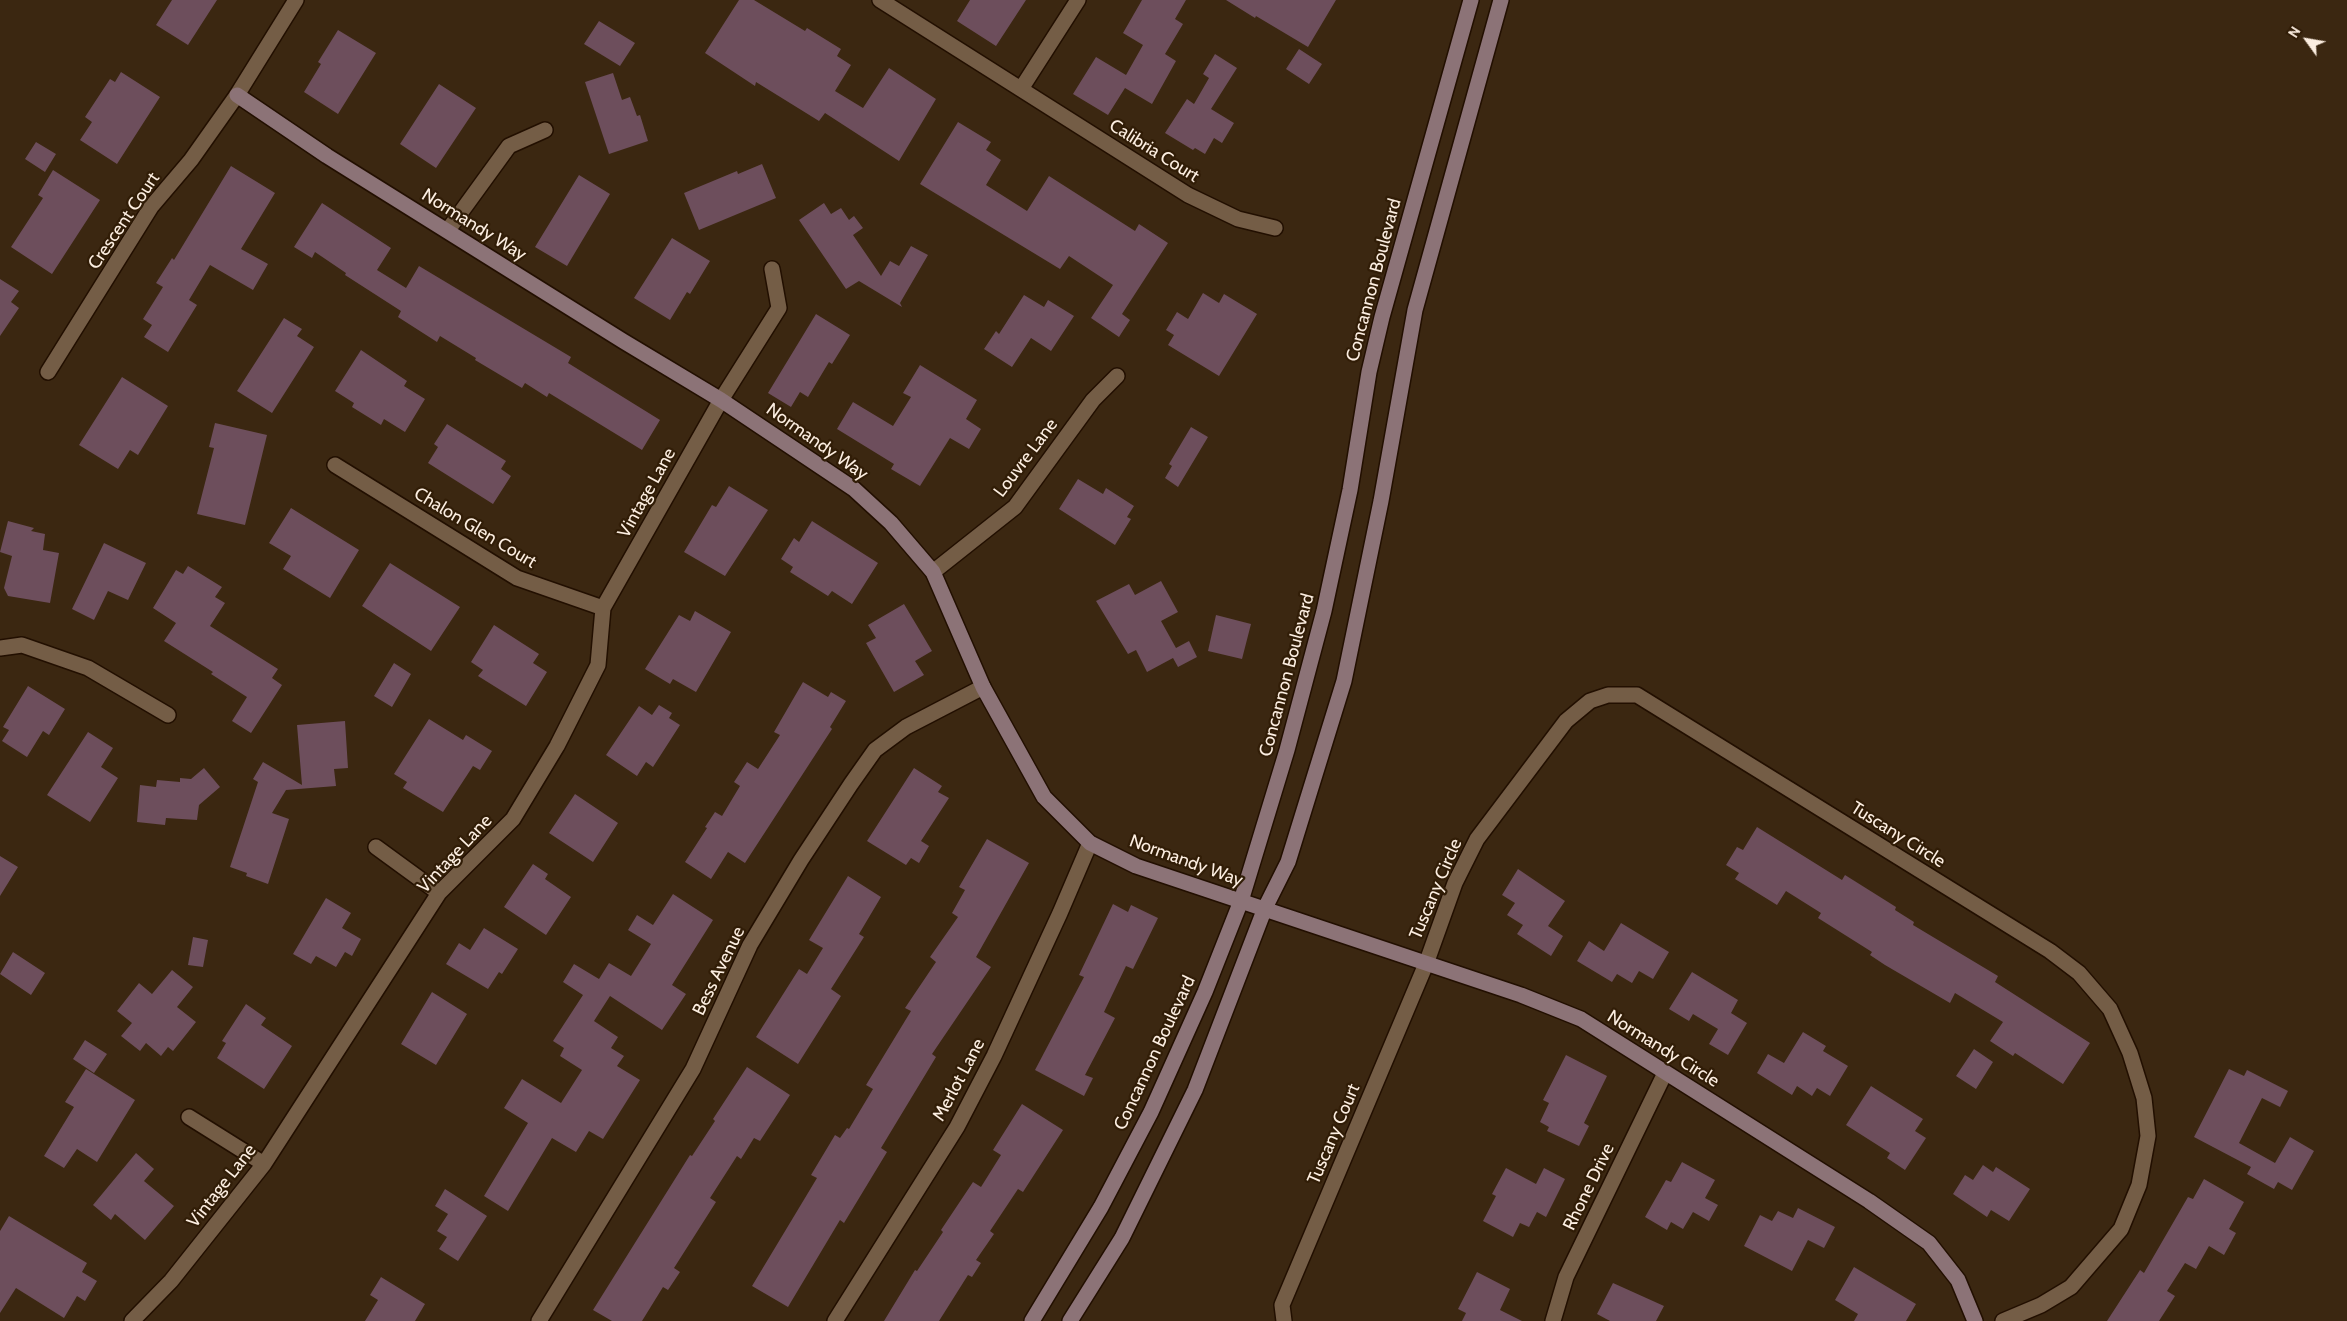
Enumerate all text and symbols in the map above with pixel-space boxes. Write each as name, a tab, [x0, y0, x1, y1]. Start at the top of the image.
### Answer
north arrow	[2282, 15, 2332, 65]
text: N	[2284, 23, 2305, 41]
street label: Calibria Court	[1105, 115, 1203, 187]
street label: Crescent Court	[84, 168, 164, 274]
street label: Normandy Way	[418, 184, 530, 266]
street label: Concannon Boulevard	[1342, 196, 1406, 364]
street label: Normandy Way	[762, 399, 872, 485]
street label: Louvre Lane	[989, 414, 1063, 502]
street label: Vintage Lane	[613, 444, 681, 542]
street label: Chalon Glen Court	[410, 483, 540, 573]
street label: Concannon Boulevard	[1255, 591, 1319, 759]
street label: Tuscany Circle	[1847, 797, 1949, 873]
street label: Vintage Lane	[413, 810, 497, 898]
street label: Normandy Way	[1126, 830, 1246, 892]
street label: Tuscany Circle	[1405, 835, 1467, 943]
street label: Bess Avenue	[688, 923, 750, 1019]
street label: Concannon Boulevard	[1110, 972, 1200, 1134]
street label: Normandy Circle	[1603, 1006, 1723, 1092]
street label: Merlot Lane	[928, 1035, 990, 1125]
street label: Tuscany Court	[1303, 1081, 1365, 1187]
street label: Vintage Lane	[183, 1140, 261, 1232]
street label: Rhone Drive	[1559, 1140, 1619, 1234]

